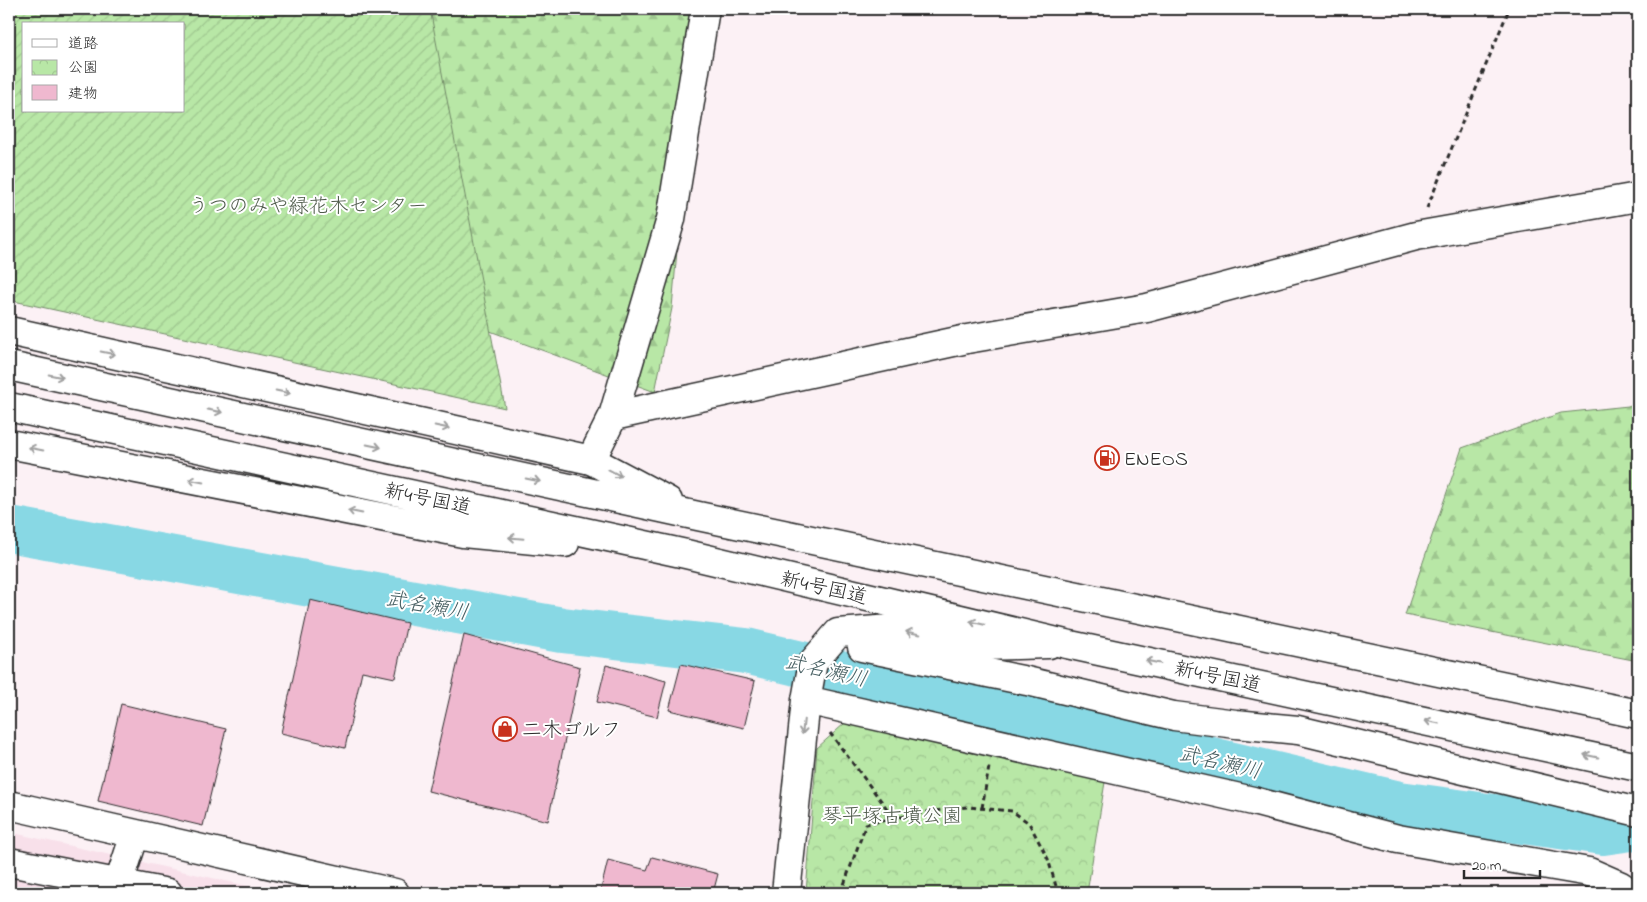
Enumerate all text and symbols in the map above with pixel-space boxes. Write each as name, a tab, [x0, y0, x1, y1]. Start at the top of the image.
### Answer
legend	[22, 22, 185, 112]
text: 道路	[68, 33, 98, 55]
text: 公園	[68, 57, 98, 79]
text: 建物	[68, 83, 98, 105]
park label: うつのみや緑花木センター	[188, 193, 428, 222]
one-way arrow	[99, 349, 115, 358]
one-way arrow	[48, 372, 64, 382]
one-way arrow	[275, 388, 291, 397]
one-way arrow	[207, 407, 223, 416]
one-way arrow	[434, 423, 450, 432]
one-way arrow	[365, 442, 381, 451]
one-way arrow	[29, 444, 45, 454]
fuel station icon: ENEOS	[1094, 445, 1120, 471]
place label: ENEOS	[1124, 446, 1188, 475]
one-way arrow	[608, 468, 623, 478]
one-way arrow	[188, 475, 204, 485]
one-way arrow	[524, 476, 540, 485]
street label: 新4号国道	[381, 477, 474, 524]
one-way arrow	[348, 507, 364, 516]
one-way arrow	[508, 533, 524, 543]
street label: 新4号国道	[777, 565, 870, 613]
water label: 武名瀬川	[383, 585, 471, 629]
one-way arrow	[970, 618, 986, 627]
one-way arrow	[905, 628, 921, 638]
water label: 武名瀬川	[781, 648, 870, 696]
street label: 新4号国道	[1171, 655, 1264, 702]
one-way arrow	[1146, 657, 1162, 667]
shop icon: 二木ゴルフ	[492, 716, 518, 742]
place label: 二木ゴルフ	[522, 717, 621, 746]
one-way arrow	[1424, 717, 1440, 726]
one-way arrow	[798, 719, 808, 735]
water label: 武名瀬川	[1175, 740, 1264, 788]
one-way arrow	[1583, 751, 1599, 761]
park label: 琴平塚古墳公園	[822, 803, 962, 832]
scale bar	[1464, 847, 1541, 879]
text: 20 m	[1472, 855, 1502, 877]

